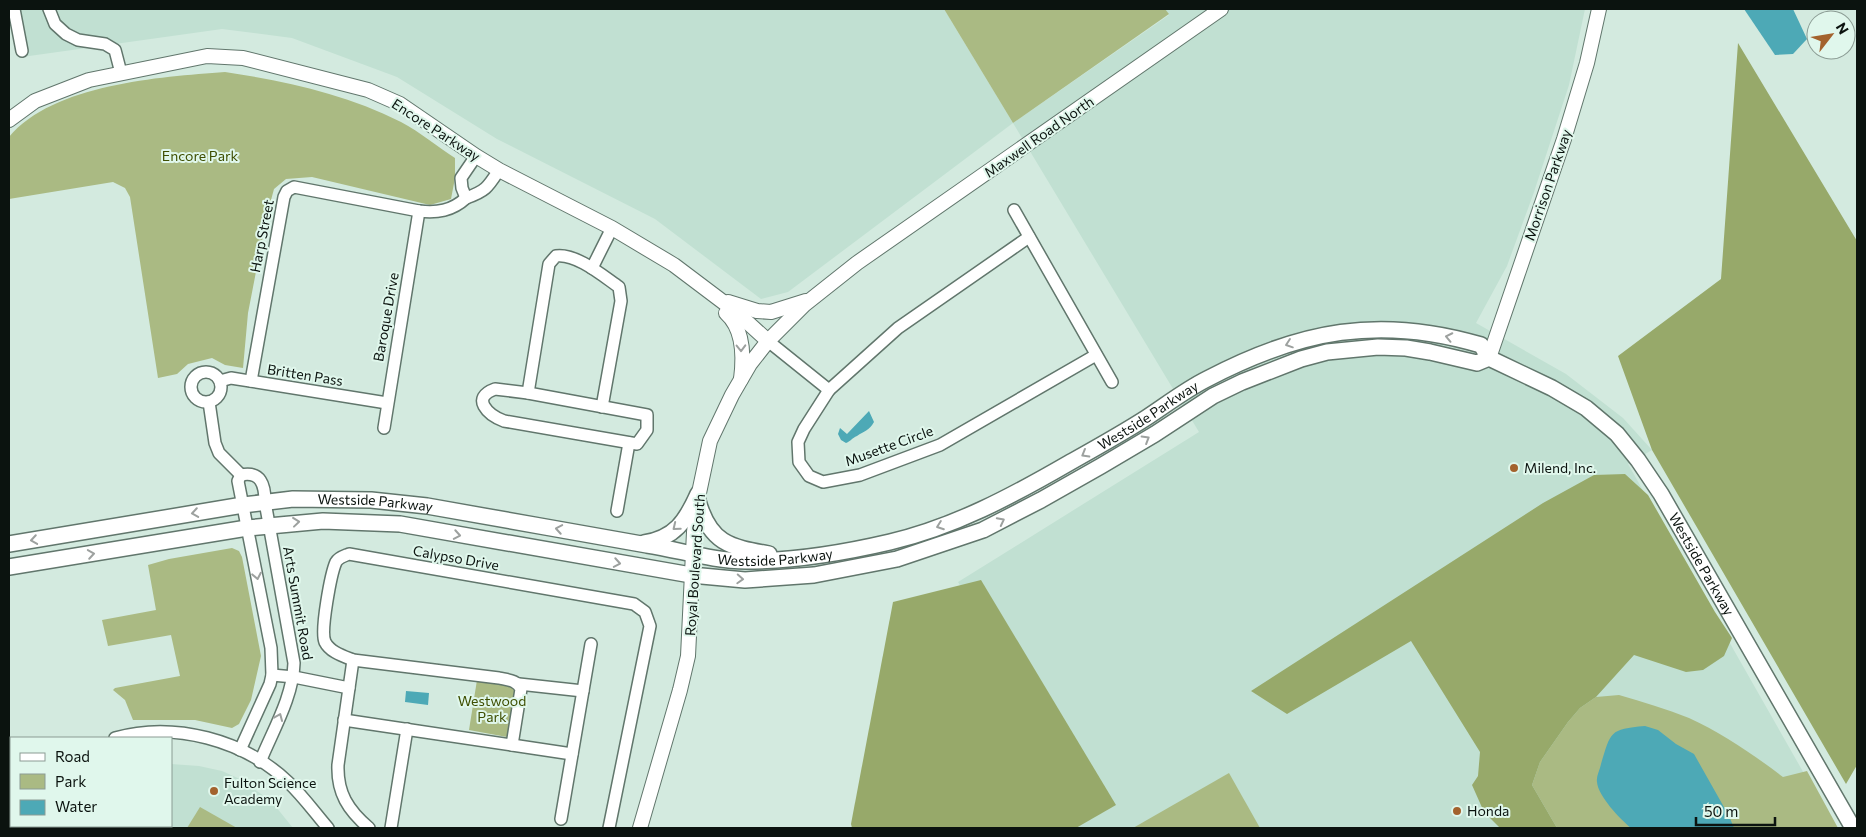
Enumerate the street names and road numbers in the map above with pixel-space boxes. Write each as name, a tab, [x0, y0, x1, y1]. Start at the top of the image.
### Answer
street label: Maxwell Road North	[981, 92, 1097, 181]
street label: Encore Parkway	[389, 95, 484, 164]
street label: Morrison Parkway	[1520, 127, 1575, 243]
street label: Harp Street	[246, 198, 277, 274]
street label: Baroque Drive	[369, 271, 402, 363]
street label: Britten Pass	[266, 360, 344, 389]
street label: Westside Parkway	[1094, 377, 1201, 453]
street label: Musette Circle	[842, 422, 935, 469]
street label: Westside Parkway	[317, 490, 434, 515]
street label: Royal Boulevard South	[681, 493, 708, 637]
street label: Westside Parkway	[1666, 510, 1738, 618]
street label: Calypso Drive	[412, 542, 500, 573]
street label: Arts Summit Road	[280, 545, 317, 661]
street label: Westside Parkway	[716, 545, 834, 569]

